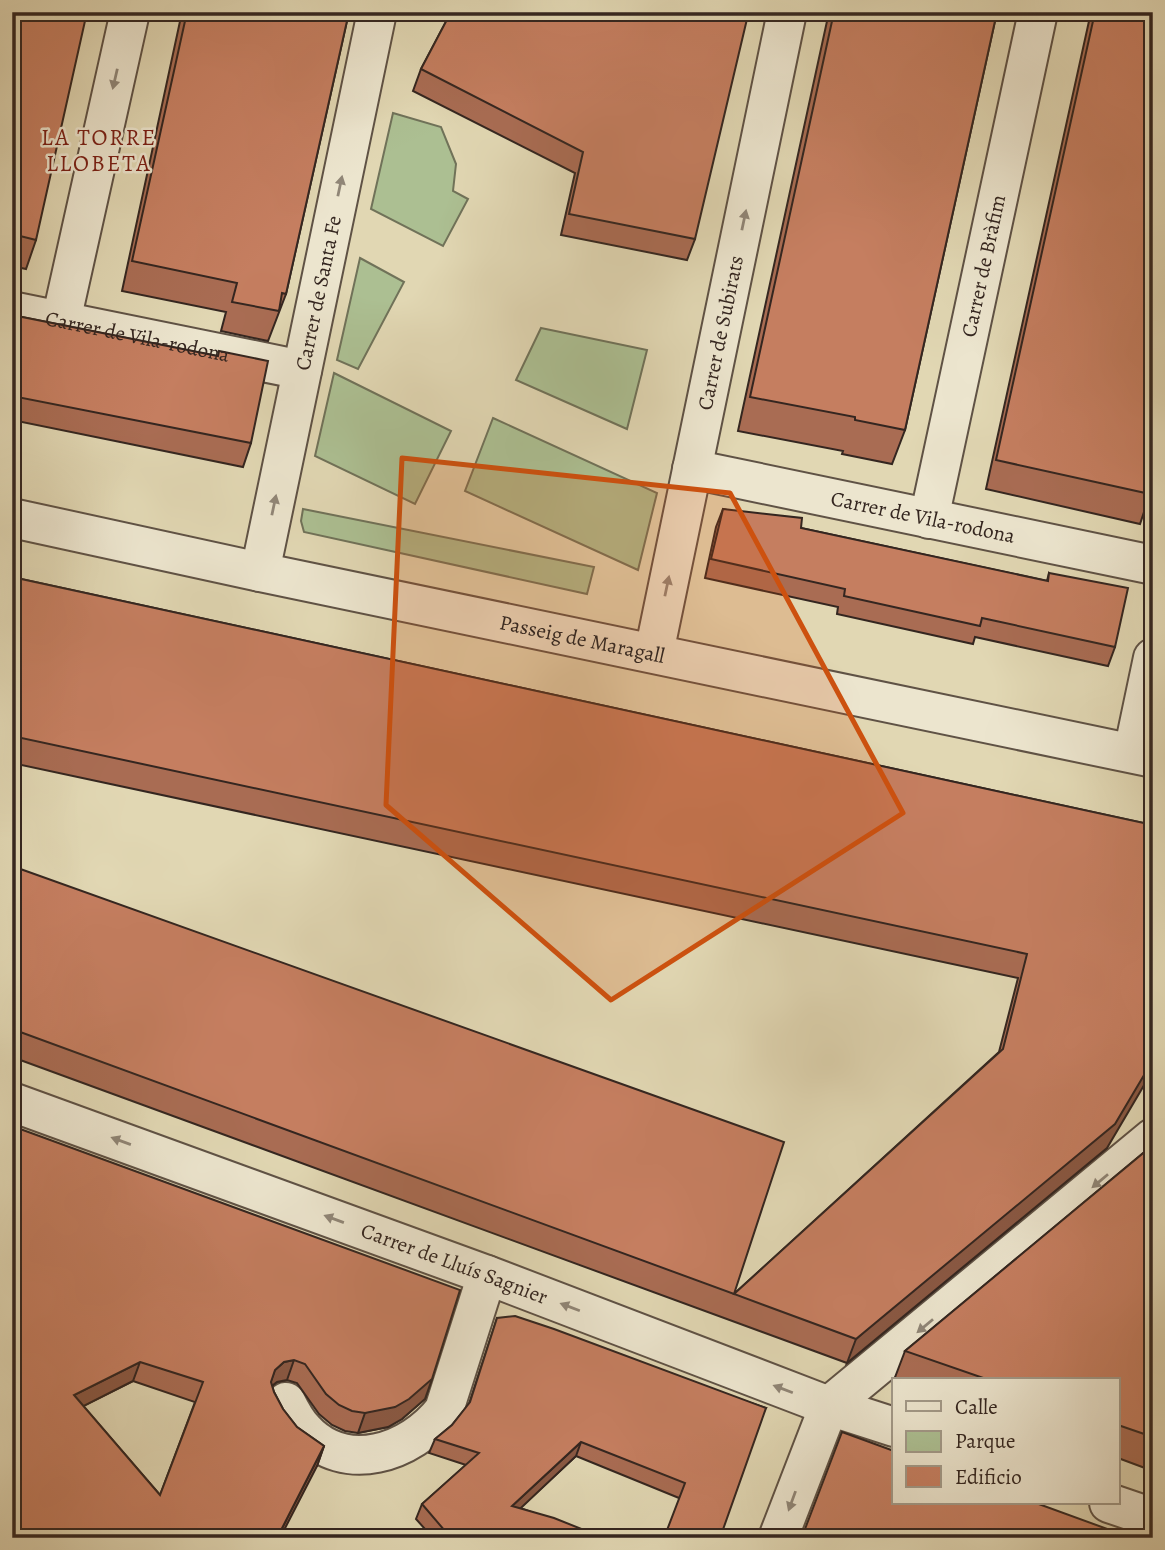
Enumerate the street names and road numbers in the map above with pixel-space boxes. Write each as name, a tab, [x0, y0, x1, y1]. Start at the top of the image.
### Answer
street label: Carrer de Bràfim	[954, 192, 1012, 340]
street label: Carrer de Santa Fe	[288, 213, 348, 373]
street label: Carrer de Subirats	[691, 253, 750, 413]
street label: Carrer de Vila-rodona	[43, 304, 232, 369]
street label: Carrer de Vila-rodona	[828, 484, 1018, 550]
street label: Passeig de Maragall	[497, 608, 667, 670]
street label: Carrer de Lluís Sagnier	[357, 1216, 552, 1311]

